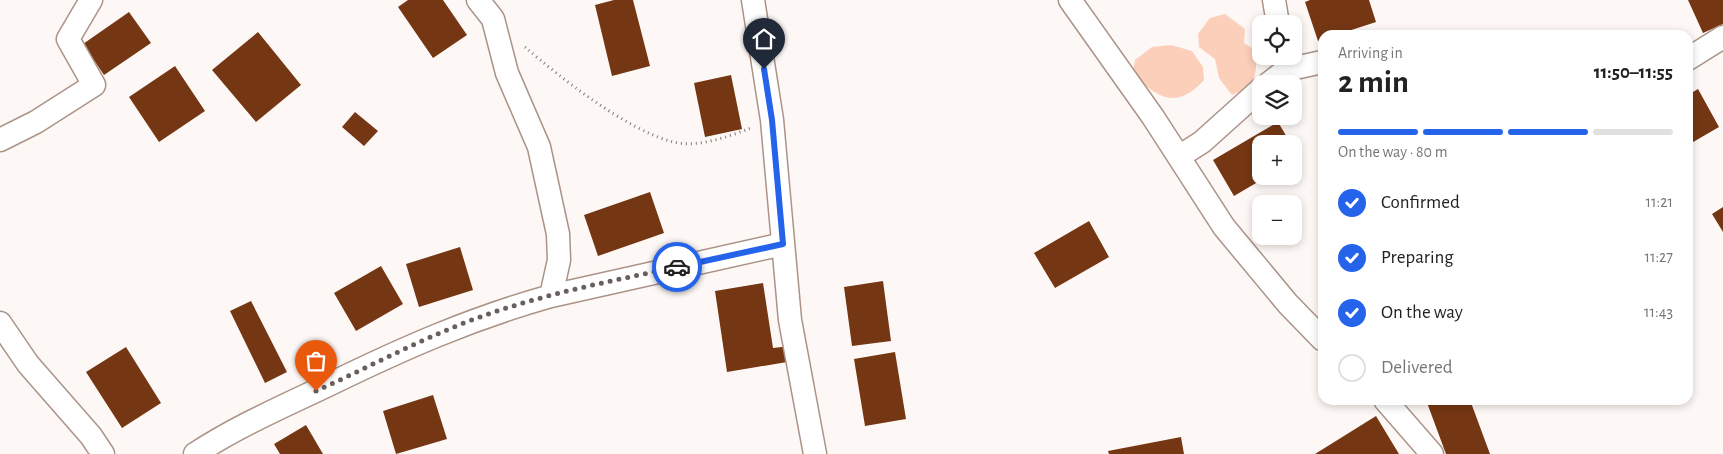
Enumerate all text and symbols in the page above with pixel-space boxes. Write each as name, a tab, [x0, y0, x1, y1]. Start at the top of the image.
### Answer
map controls	[1252, 15, 1302, 245]
button: locate	[1252, 15, 1302, 65]
pin	[743, 18, 785, 69]
icon: home	[750, 25, 778, 53]
text: Arriving in	[1338, 45, 1403, 61]
text: 11:50–11:55	[1594, 63, 1673, 82]
text: 2 min	[1338, 66, 1409, 98]
button: layers	[1252, 75, 1302, 125]
button: +	[1252, 135, 1302, 185]
text: On the way · 80 m	[1338, 144, 1447, 160]
icon: check	[1338, 189, 1366, 217]
text: Confirmed	[1381, 193, 1460, 212]
text: 11:21	[1646, 194, 1673, 210]
button: −	[1252, 195, 1302, 245]
courier	[652, 242, 702, 292]
icon: check	[1338, 244, 1366, 272]
text: Preparing	[1381, 248, 1454, 267]
text: 11:27	[1644, 249, 1673, 265]
icon: car	[663, 253, 691, 281]
icon: check	[1338, 299, 1366, 327]
text: On the way	[1381, 303, 1463, 322]
text: 11:43	[1644, 304, 1673, 320]
pin	[295, 340, 337, 391]
icon: bag	[302, 347, 330, 375]
text: Delivered	[1381, 358, 1453, 377]

